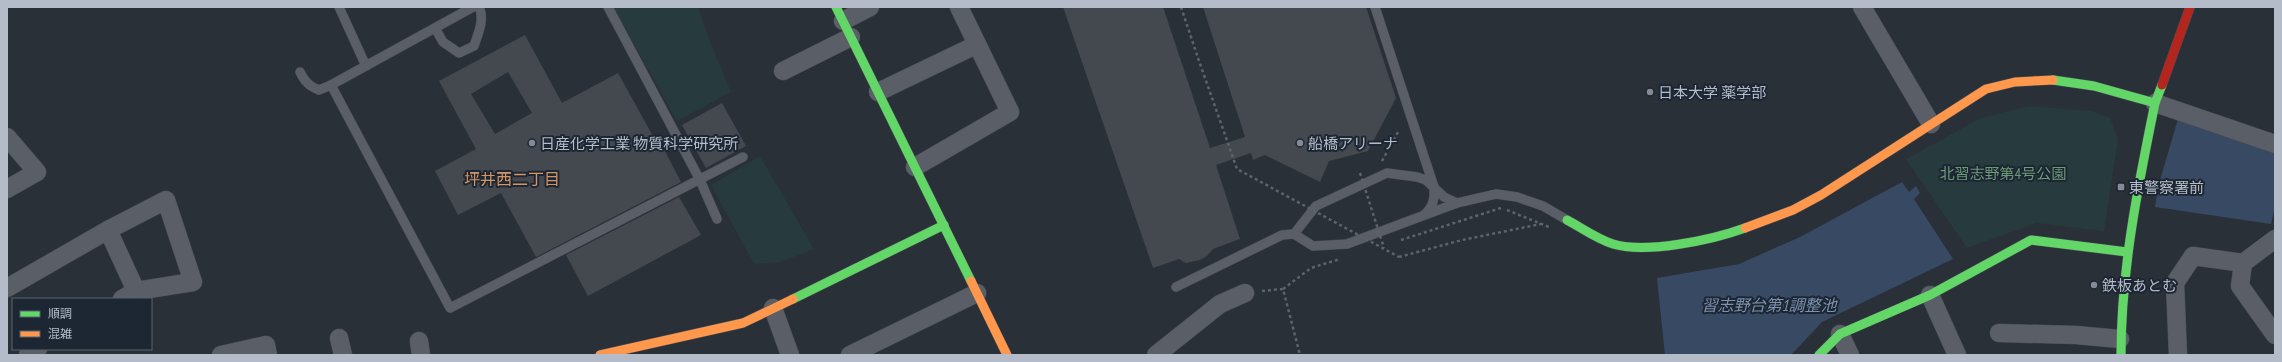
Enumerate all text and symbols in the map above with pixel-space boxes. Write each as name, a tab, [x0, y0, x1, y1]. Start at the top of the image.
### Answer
place label: 日本大学 薬学部	[1658, 83, 1766, 102]
marker: 日本大学 薬学部	[1645, 87, 1655, 97]
place label: 日産化学工業 物質科学研究所	[540, 134, 738, 153]
place label: 船橋アリーナ	[1308, 134, 1398, 153]
marker: 日産化学工業 物質科学研究所	[527, 138, 537, 148]
marker: 船橋アリーナ	[1295, 138, 1305, 148]
park label: 北習志野第4号公園	[1940, 164, 2066, 183]
district label: 坪井西二丁目	[464, 169, 560, 189]
place label: 東警察署前	[2129, 178, 2204, 197]
marker: 東警察署前	[2116, 182, 2126, 192]
place label: 鉄板あとむ	[2102, 276, 2177, 295]
marker: 鉄板あとむ	[2089, 280, 2099, 290]
water label: 習志野台第1調整池	[1701, 295, 1839, 315]
legend	[12, 298, 152, 350]
text: 順調	[48, 306, 72, 321]
text: 混雑	[48, 326, 72, 341]

